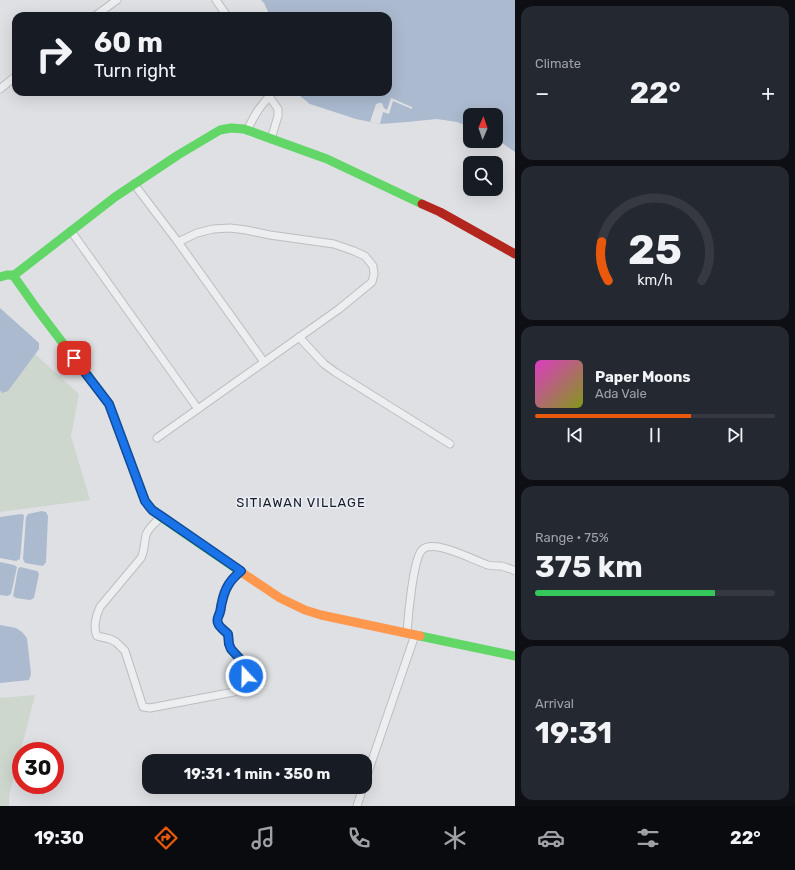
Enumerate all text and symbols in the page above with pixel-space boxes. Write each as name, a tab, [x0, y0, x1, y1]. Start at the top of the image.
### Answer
text: 60 m	[94, 26, 163, 59]
icon: right	[28, 28, 80, 80]
text: Climate	[535, 56, 581, 71]
text: Turn right	[94, 60, 176, 82]
text: 22°	[630, 75, 681, 111]
text: −	[535, 80, 549, 107]
text: +	[761, 80, 775, 107]
north arrow	[463, 108, 503, 148]
map controls	[463, 108, 503, 196]
button: search	[463, 156, 503, 196]
text: 25	[628, 225, 682, 274]
text: km/h	[637, 272, 673, 289]
pin	[57, 341, 91, 375]
icon: arrive	[63, 347, 85, 369]
text: Paper Moons	[595, 368, 691, 386]
text: Ada Vale	[595, 386, 647, 401]
icon: previous	[564, 424, 586, 446]
icon: pause	[644, 424, 666, 446]
icon: next	[724, 424, 746, 446]
district label: SITIAWAN VILLAGE	[236, 495, 366, 510]
text: Range · 75%	[535, 530, 609, 545]
text: 375 km	[535, 549, 643, 585]
position arrow	[225, 655, 267, 697]
text: Arrival	[535, 696, 574, 711]
text: 19:31	[535, 715, 612, 751]
speed limit sign: 30	[12, 742, 64, 794]
text: 19:31 · 1 min · 350 m	[184, 765, 330, 783]
icon: directions	[152, 824, 180, 852]
icon: music	[249, 824, 277, 852]
icon: phone	[345, 824, 373, 852]
icon: climate	[441, 824, 469, 852]
icon: car	[537, 824, 565, 852]
icon: filters	[634, 824, 662, 852]
text: 19:30	[34, 827, 84, 849]
text: 22°	[730, 827, 761, 849]

